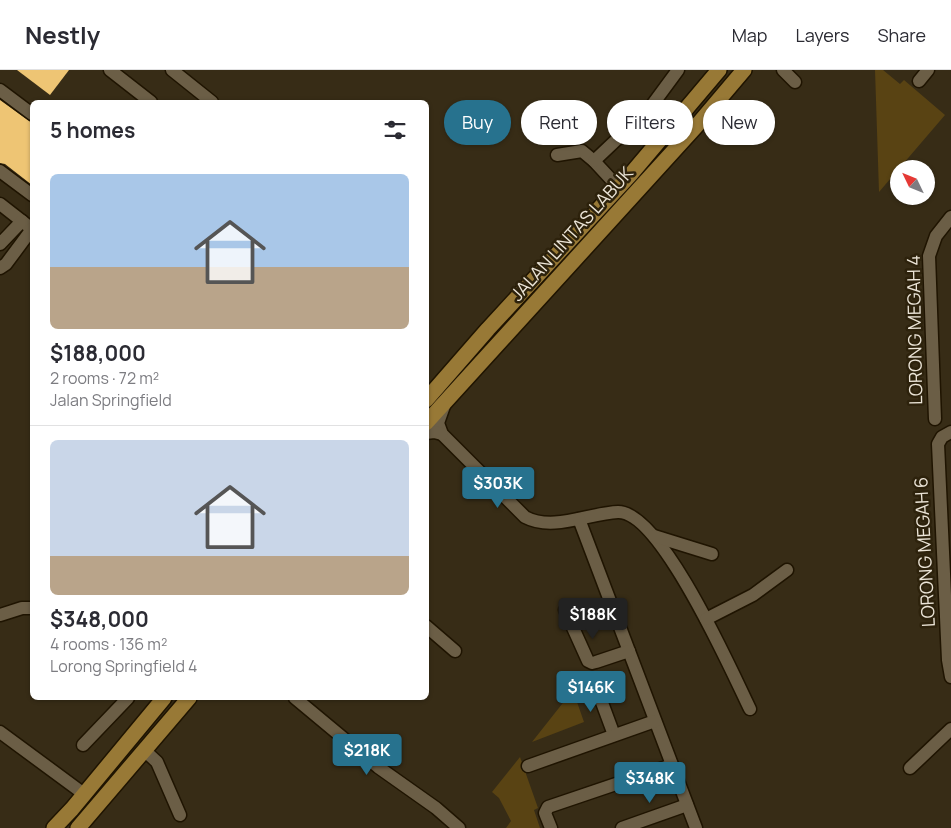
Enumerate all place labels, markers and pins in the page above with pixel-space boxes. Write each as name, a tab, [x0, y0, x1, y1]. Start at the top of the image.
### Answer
pin: $303K	[463, 466, 533, 509]
pin: $188K	[558, 598, 628, 640]
pin: $146K	[556, 670, 626, 713]
pin: $218K	[332, 734, 402, 776]
pin: $348K	[615, 762, 685, 804]

